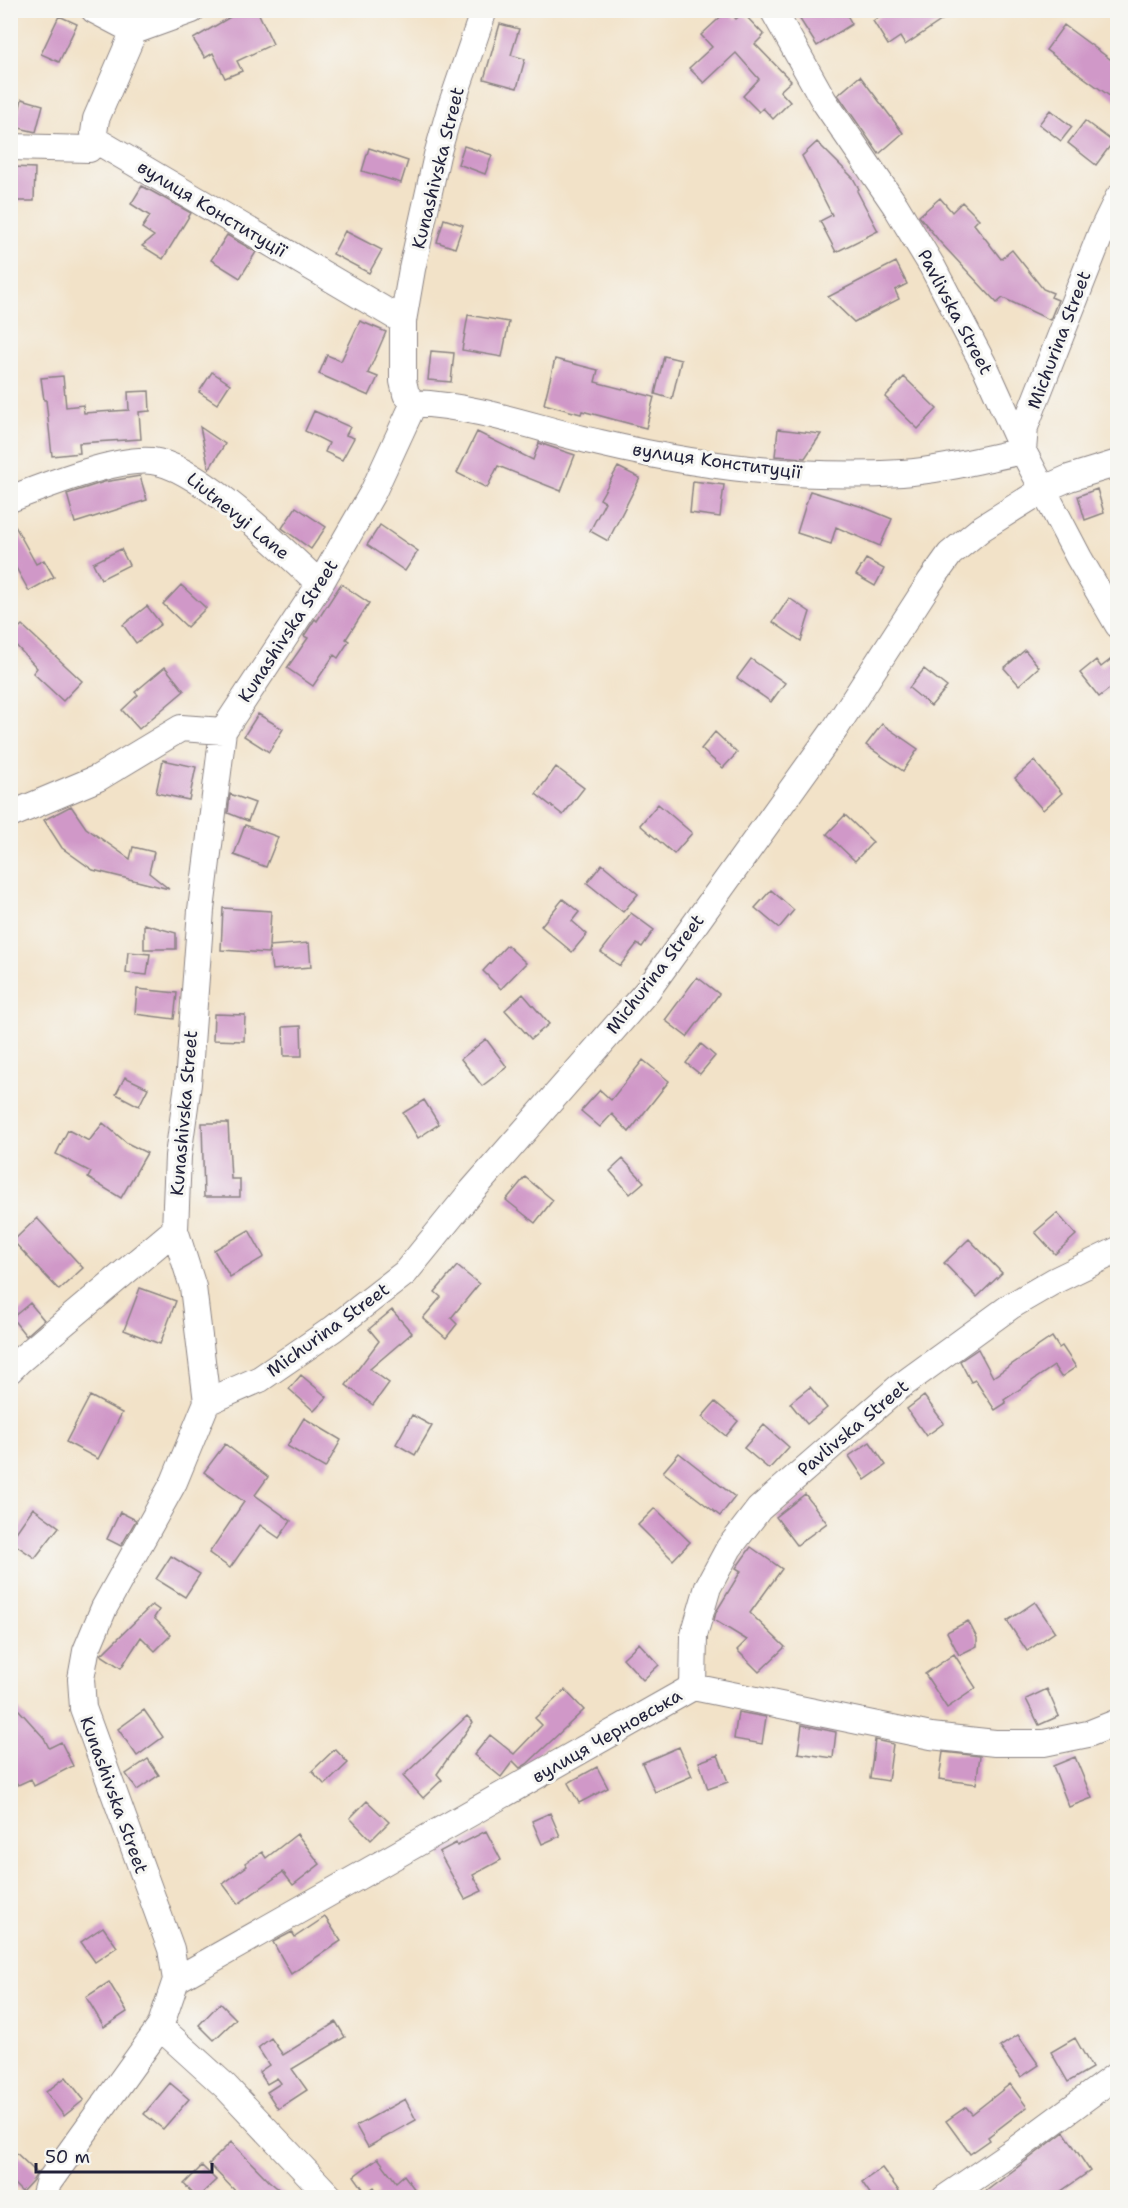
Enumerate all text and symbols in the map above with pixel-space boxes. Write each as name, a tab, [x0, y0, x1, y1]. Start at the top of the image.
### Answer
street label: Kunashivska Street	[406, 85, 470, 251]
street label: вулиця Конституції	[133, 155, 292, 264]
street label: Pavlivska Street	[912, 245, 998, 379]
street label: Michurina Street	[1022, 267, 1096, 412]
street label: вулиця Конституції	[631, 437, 804, 485]
street label: Liutnevyi Lane	[181, 467, 295, 565]
street label: Kunashivska Street	[233, 555, 343, 707]
street label: Michurina Street	[601, 909, 709, 1039]
street label: Kunashivska Street	[165, 1029, 203, 1197]
street label: Michurina Street	[262, 1277, 394, 1383]
street label: Pavlivska Street	[792, 1374, 914, 1482]
street label: вулиця Черновська	[528, 1683, 686, 1789]
street label: Kunashivska Street	[74, 1713, 154, 1877]
scale bar	[36, 2136, 212, 2174]
text: 50 m	[45, 2145, 90, 2169]

